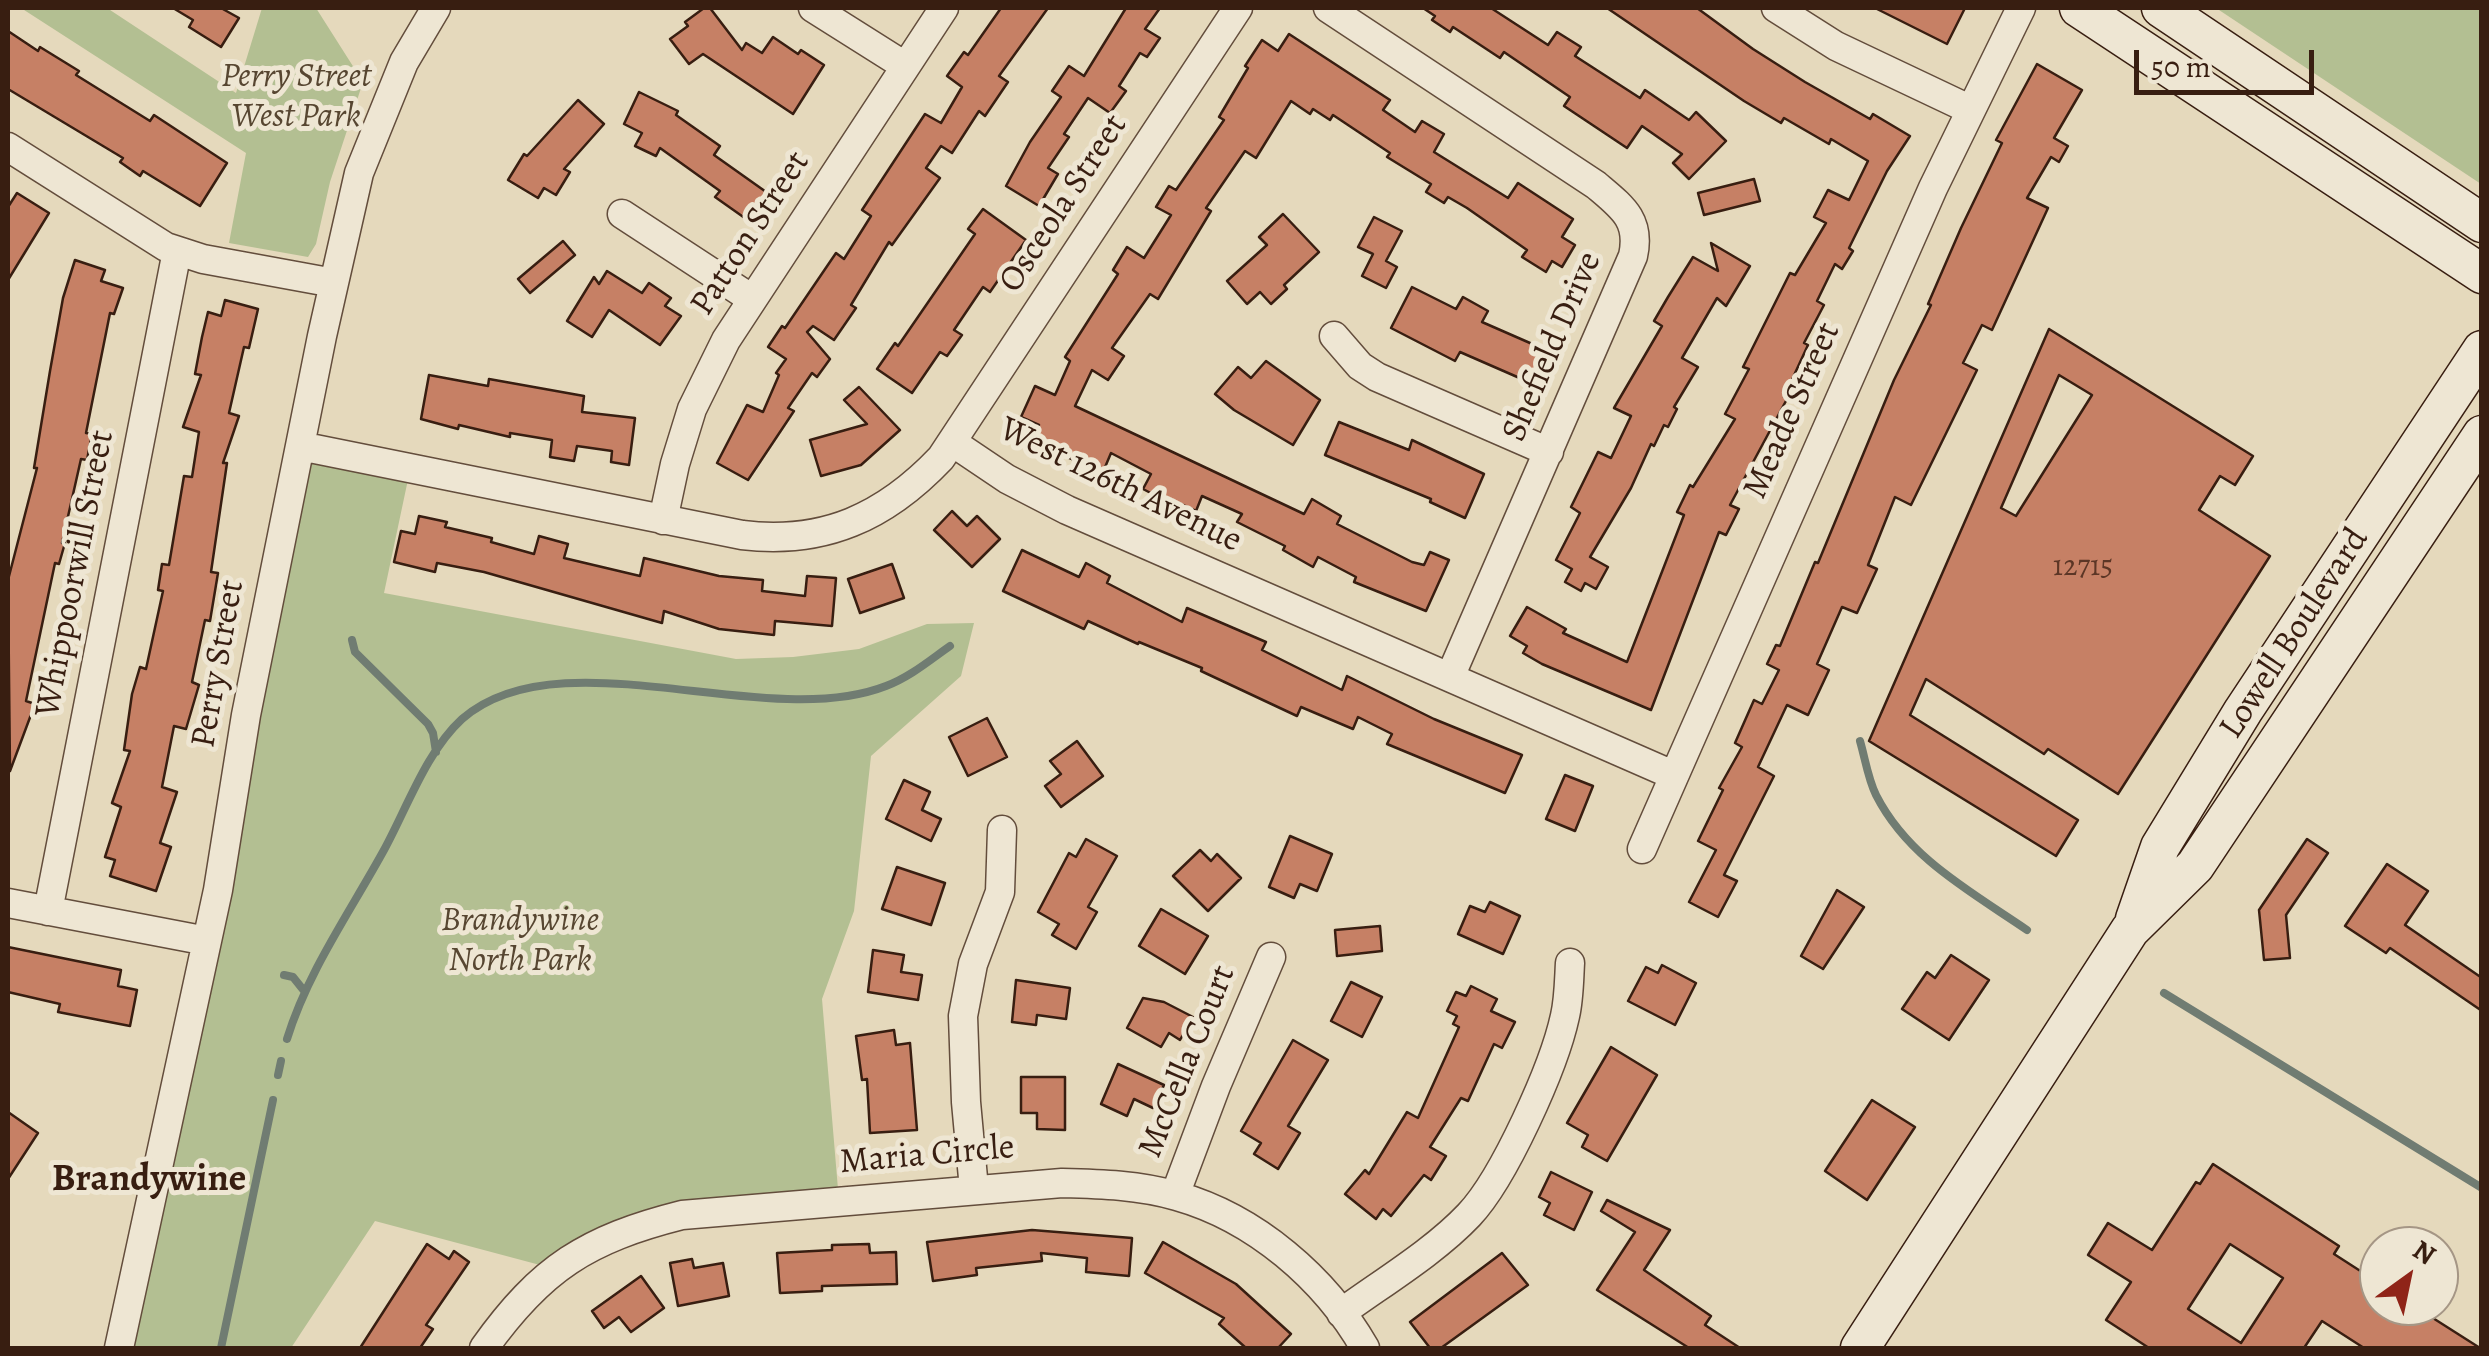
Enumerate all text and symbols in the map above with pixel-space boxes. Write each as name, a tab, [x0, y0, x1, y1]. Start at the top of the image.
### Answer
scale bar	[2139, 30, 2319, 92]
text: 50 m	[2151, 47, 2211, 87]
park label: Perry Street West Park	[221, 56, 371, 138]
street label: Osceola Street	[991, 107, 1137, 301]
street label: Patton Street	[682, 144, 820, 324]
street label: Shefield Drive	[1494, 246, 1612, 448]
street label: Meade Street	[1735, 316, 1851, 506]
street label: West 126th Avenue	[992, 409, 1248, 563]
street label: Whippoorwill Street	[28, 427, 124, 721]
street label: Lowell Boulevard	[2211, 521, 2379, 747]
house number: 12715	[2053, 550, 2113, 586]
street label: Perry Street	[184, 577, 254, 751]
park label: Brandywine North Park	[441, 900, 599, 982]
street label: McCella Court	[1130, 960, 1246, 1164]
street label: Maria Circle	[838, 1127, 1016, 1185]
district label: Brandywine	[52, 1158, 246, 1204]
north arrow	[2359, 1226, 2459, 1326]
text: N	[2405, 1231, 2443, 1274]

